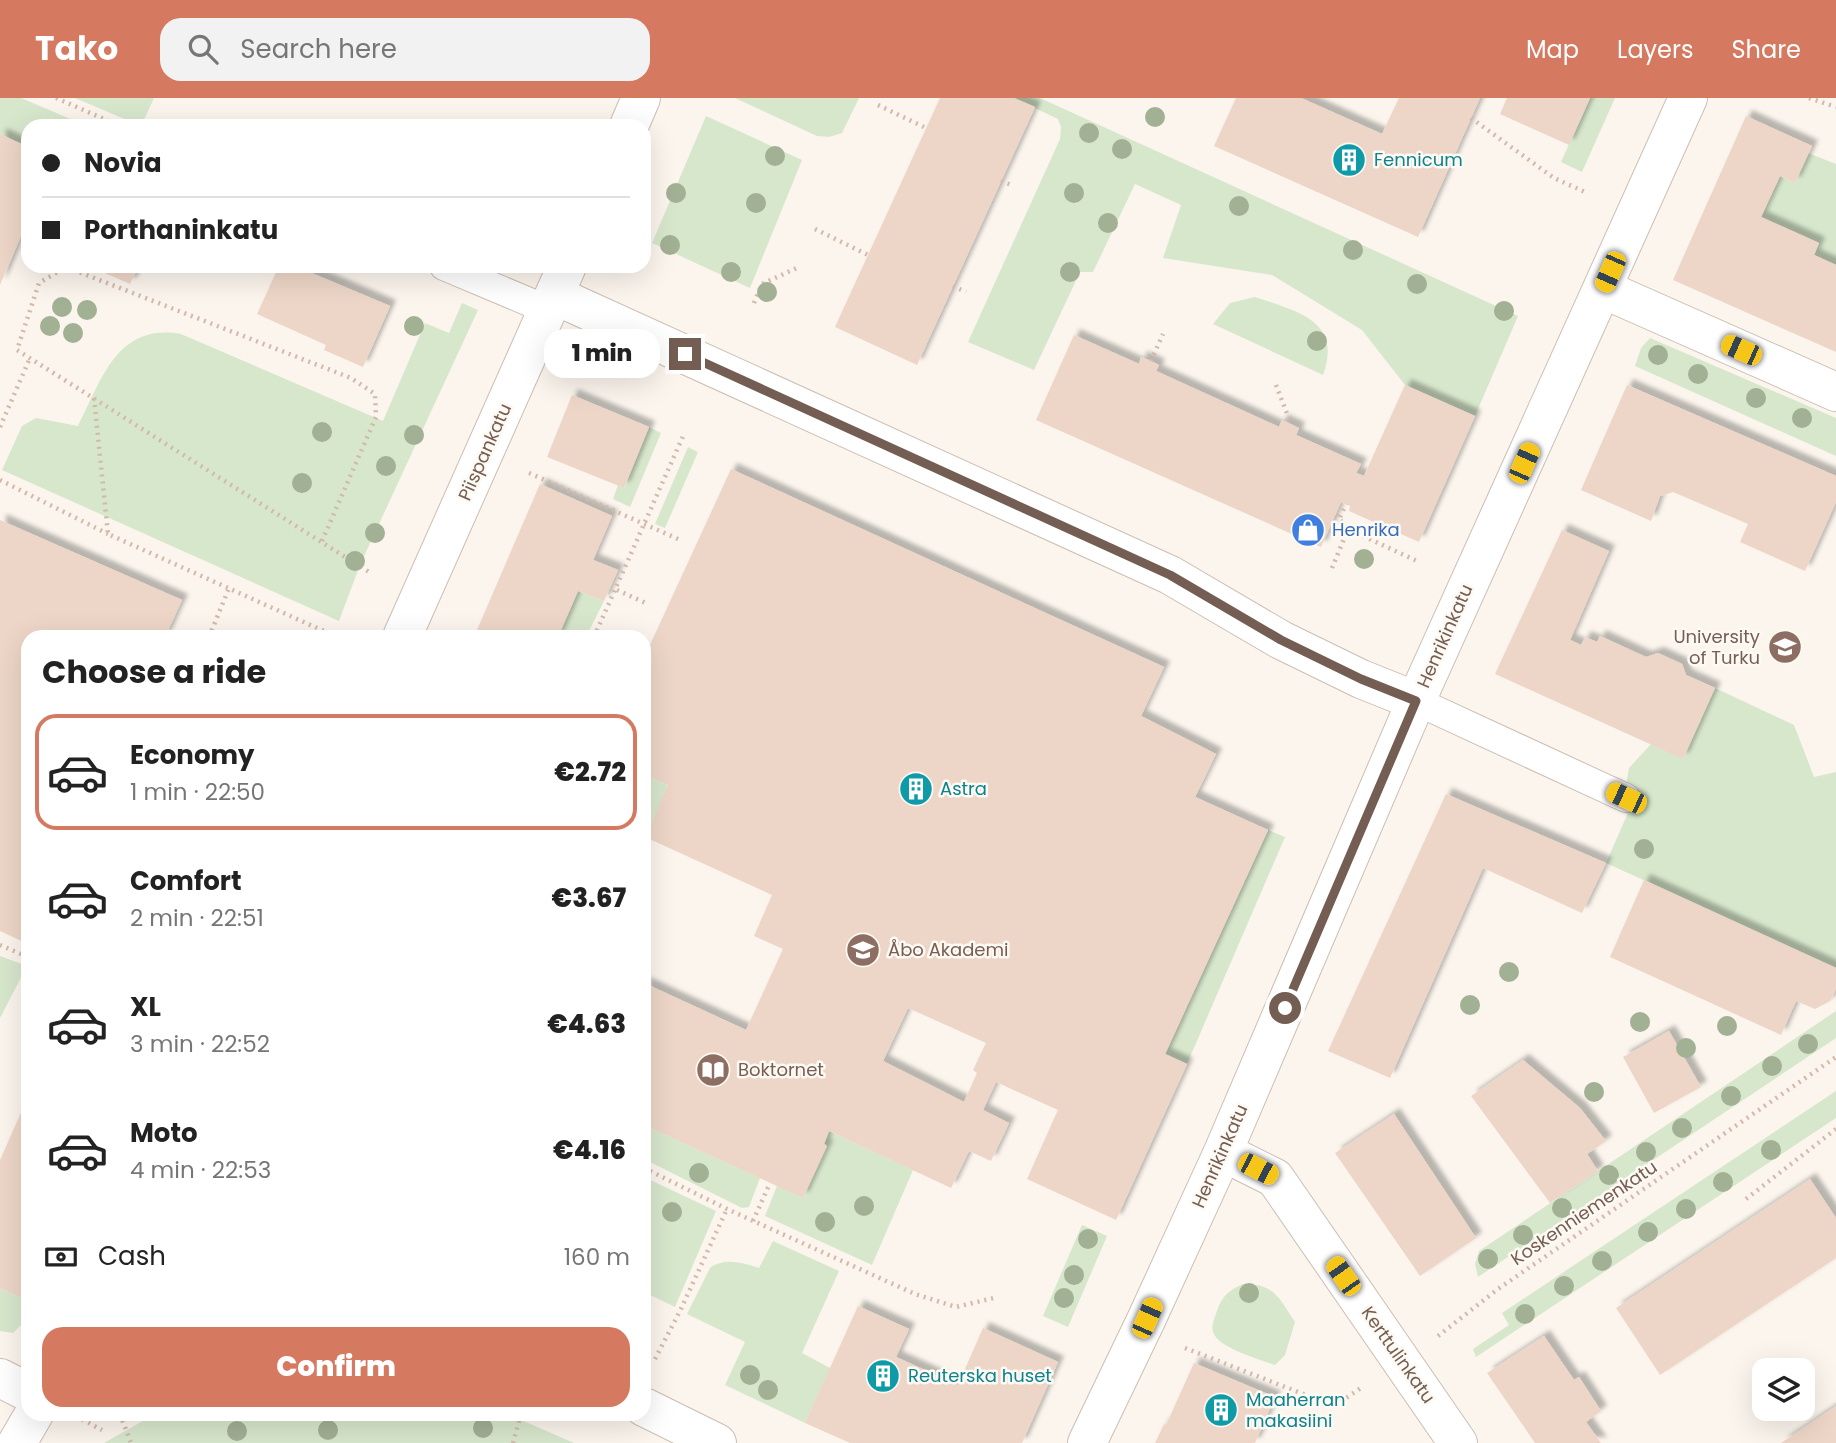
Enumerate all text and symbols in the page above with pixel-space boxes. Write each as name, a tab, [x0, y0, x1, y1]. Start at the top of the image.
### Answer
search box	[160, 18, 650, 81]
text: Tako	[35, 25, 118, 72]
icon: search	[184, 30, 222, 68]
text: Search here	[240, 31, 397, 67]
text: Map	[1526, 33, 1579, 66]
text: Layers	[1617, 33, 1693, 66]
text: Share	[1731, 33, 1801, 66]
building icon: Fennicum	[1330, 141, 1368, 179]
text: Novia	[84, 145, 162, 181]
place label: Fennicum	[1374, 147, 1463, 172]
text: Porthaninkatu	[84, 212, 278, 248]
car	[1592, 249, 1629, 295]
callout: 1 min	[545, 330, 660, 378]
car	[1718, 332, 1765, 368]
text: 1 min	[572, 337, 632, 369]
route end	[669, 338, 701, 370]
street label: Piispankatu	[452, 399, 517, 504]
car	[1506, 440, 1543, 486]
shop icon: Henrika	[1289, 511, 1327, 549]
place label: Henrika	[1332, 517, 1400, 542]
street label: Henrikinkatu	[1411, 580, 1479, 692]
place label: University of Turku	[1673, 624, 1760, 670]
school or university icon: University of Turku	[1766, 628, 1804, 666]
text: Choose a ride	[42, 649, 266, 694]
text: Economy	[130, 737, 254, 773]
icon: car	[46, 741, 109, 804]
text: €2.72	[554, 754, 626, 790]
building icon: Astra	[897, 770, 935, 808]
text: 1 min · 22:50	[130, 776, 265, 808]
place label: Astra	[940, 776, 987, 801]
car	[1603, 780, 1650, 816]
text: Comfort	[130, 863, 242, 899]
icon: car	[46, 867, 109, 930]
text: €3.67	[552, 880, 626, 916]
text: 2 min · 22:51	[130, 902, 264, 934]
school or university icon: Åbo Akademi	[844, 931, 882, 969]
place label: Åbo Akademi	[888, 937, 1009, 962]
text: XL	[130, 989, 161, 1025]
route start	[1269, 992, 1301, 1024]
icon: car	[46, 993, 109, 1056]
text: €4.63	[547, 1006, 626, 1042]
text: 3 min · 22:52	[130, 1028, 270, 1060]
library icon: Boktornet	[694, 1051, 732, 1089]
place label: Boktornet	[738, 1057, 824, 1082]
street label: Henrikinkatu	[1186, 1100, 1254, 1212]
text: Moto	[130, 1115, 198, 1151]
icon: car	[46, 1119, 109, 1182]
text: €4.16	[553, 1132, 626, 1168]
car	[1235, 1150, 1282, 1188]
text: 4 min · 22:53	[130, 1154, 271, 1186]
street label: Koskenniemenkatu	[1506, 1154, 1662, 1271]
icon: cash	[42, 1238, 80, 1276]
text: Cash	[98, 1238, 166, 1274]
text: 160 m	[564, 1241, 630, 1273]
car	[1323, 1253, 1364, 1299]
car	[1129, 1295, 1166, 1341]
street label: Kerttulinkatu	[1356, 1301, 1441, 1408]
button: Confirm	[42, 1327, 630, 1407]
building icon: Reuterska huset	[864, 1357, 902, 1395]
map controls	[1752, 1358, 1815, 1421]
button: layers	[1752, 1358, 1815, 1421]
place label: Reuterska huset	[908, 1363, 1052, 1388]
place label: Maaherran makasiini	[1246, 1387, 1346, 1433]
building icon: Maaherran makasiini	[1202, 1391, 1240, 1429]

